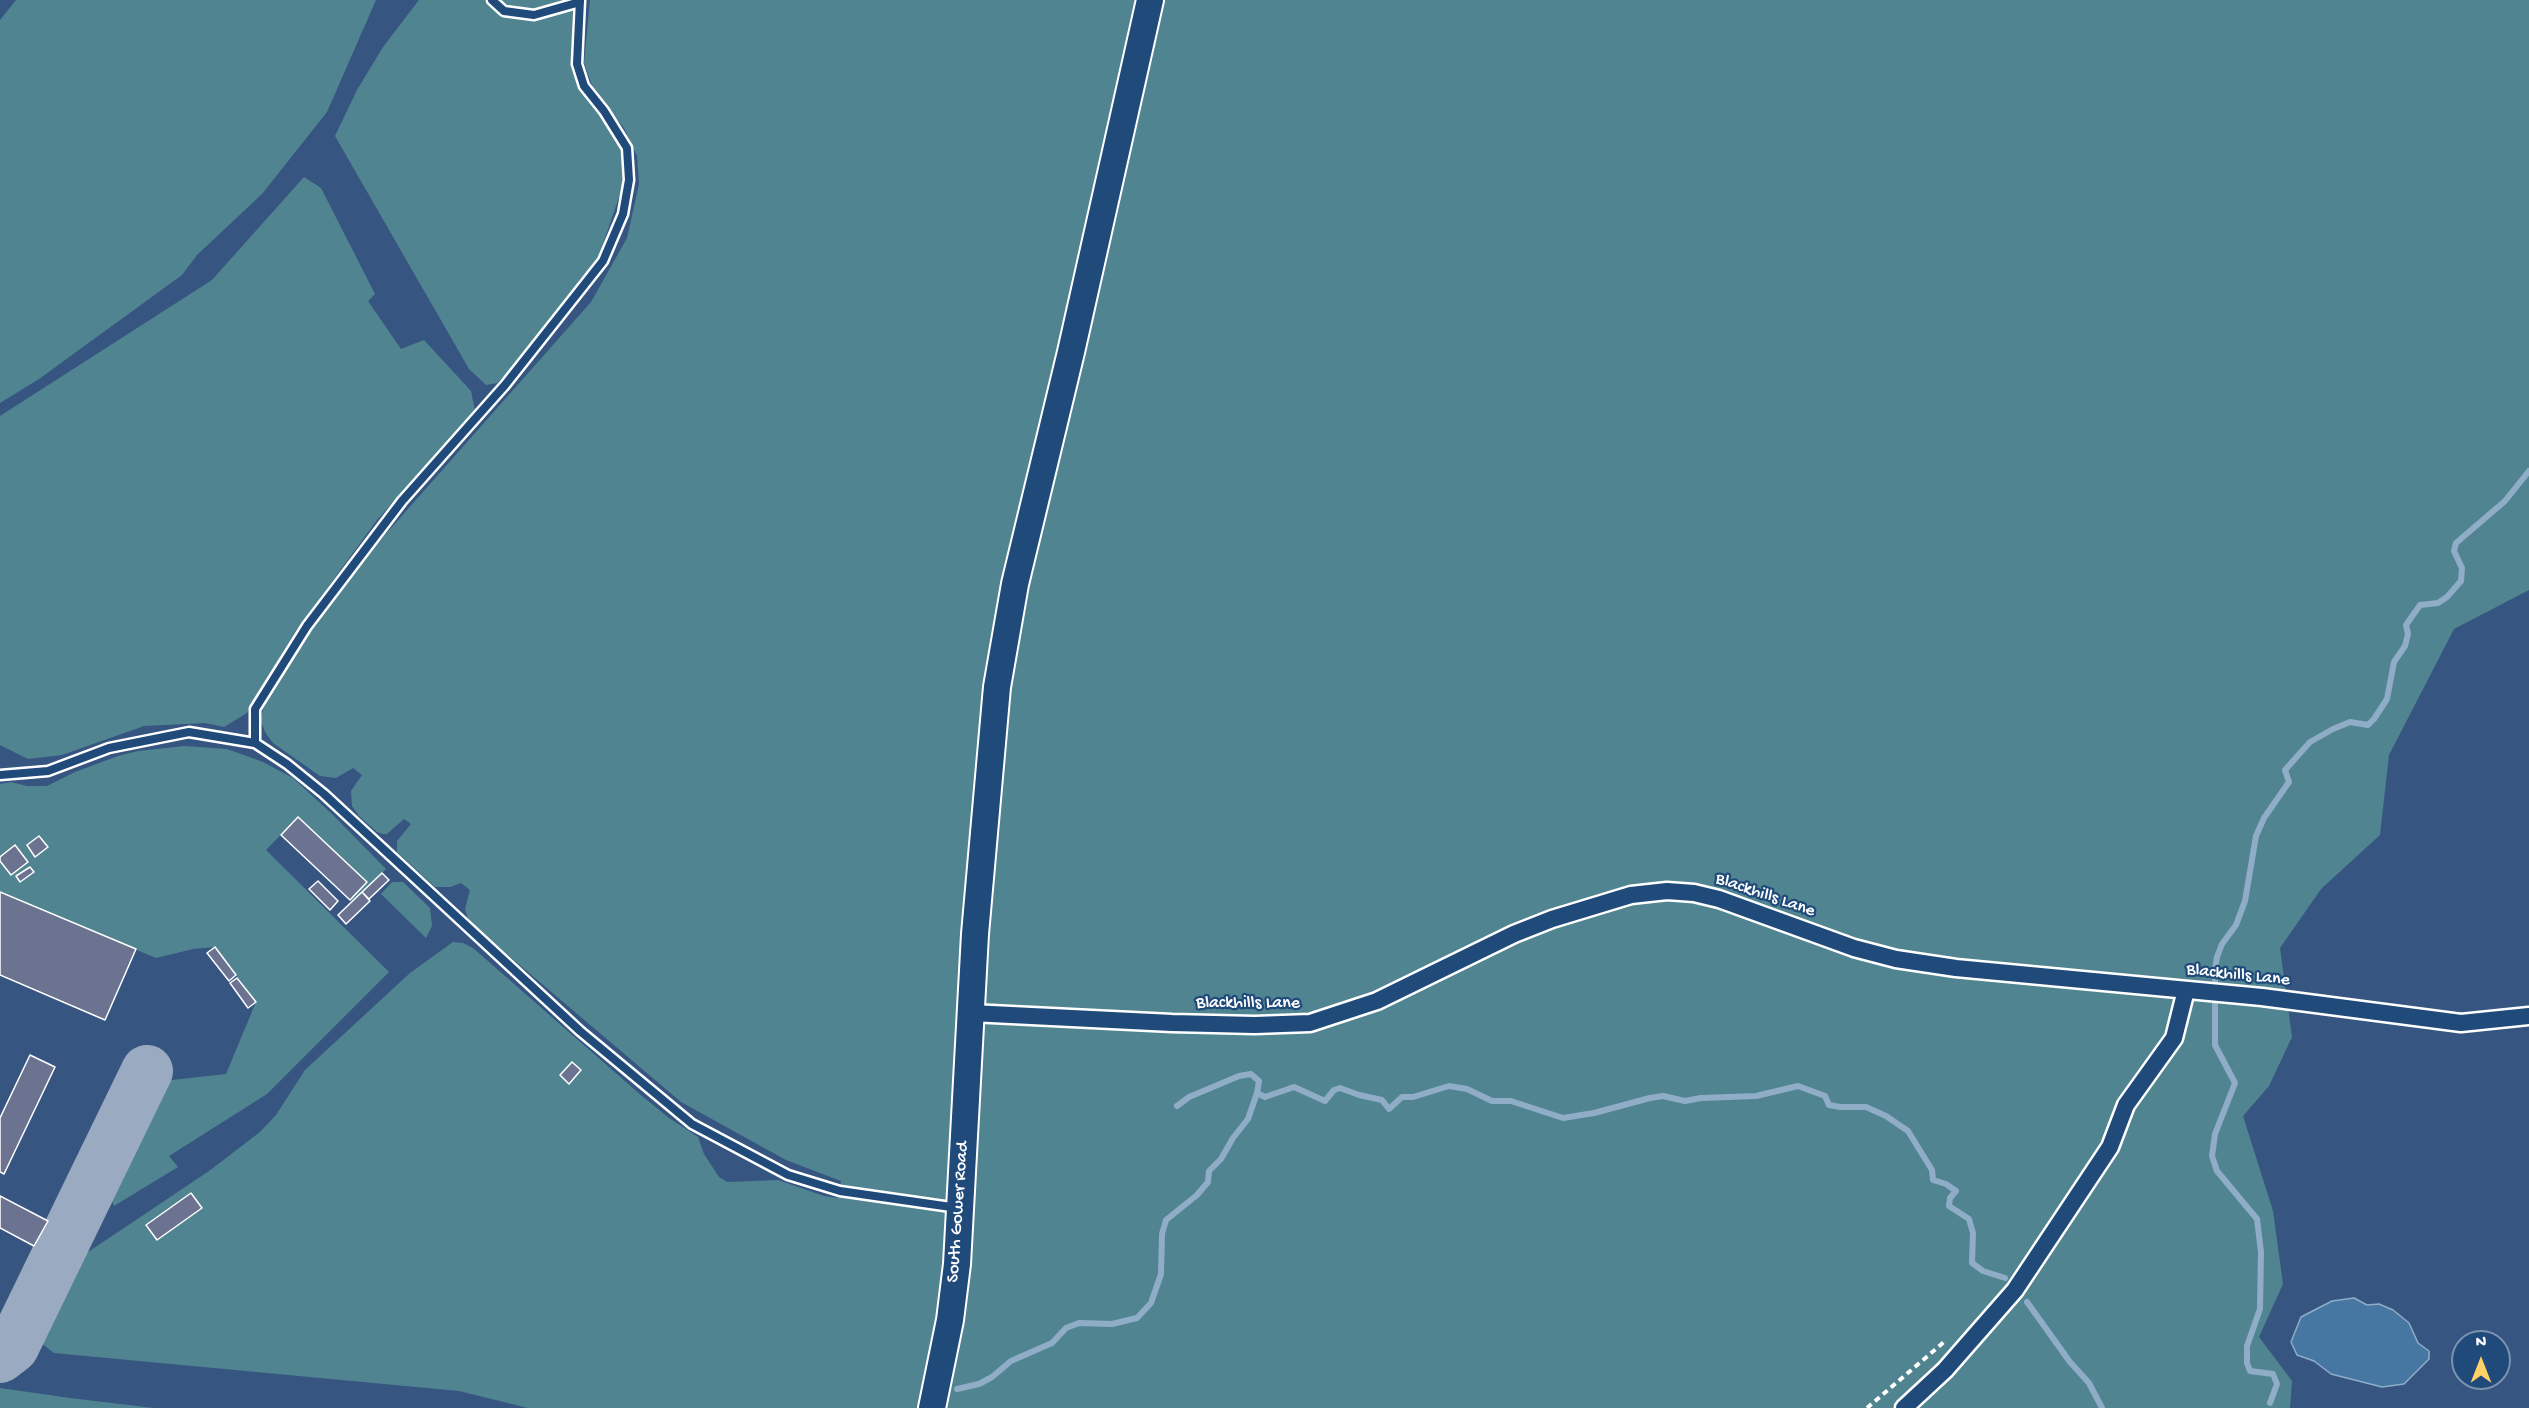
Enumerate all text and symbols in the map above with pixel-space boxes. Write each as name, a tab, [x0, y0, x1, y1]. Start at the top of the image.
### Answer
street label: Blackhills Lane	[1712, 869, 1818, 923]
street label: Blackhills Lane	[2185, 960, 2291, 992]
street label: Blackhills Lane	[1196, 993, 1300, 1015]
street label: South Gower Road	[943, 1141, 975, 1283]
north arrow	[2451, 1330, 2511, 1390]
text: N	[2476, 1334, 2486, 1353]

